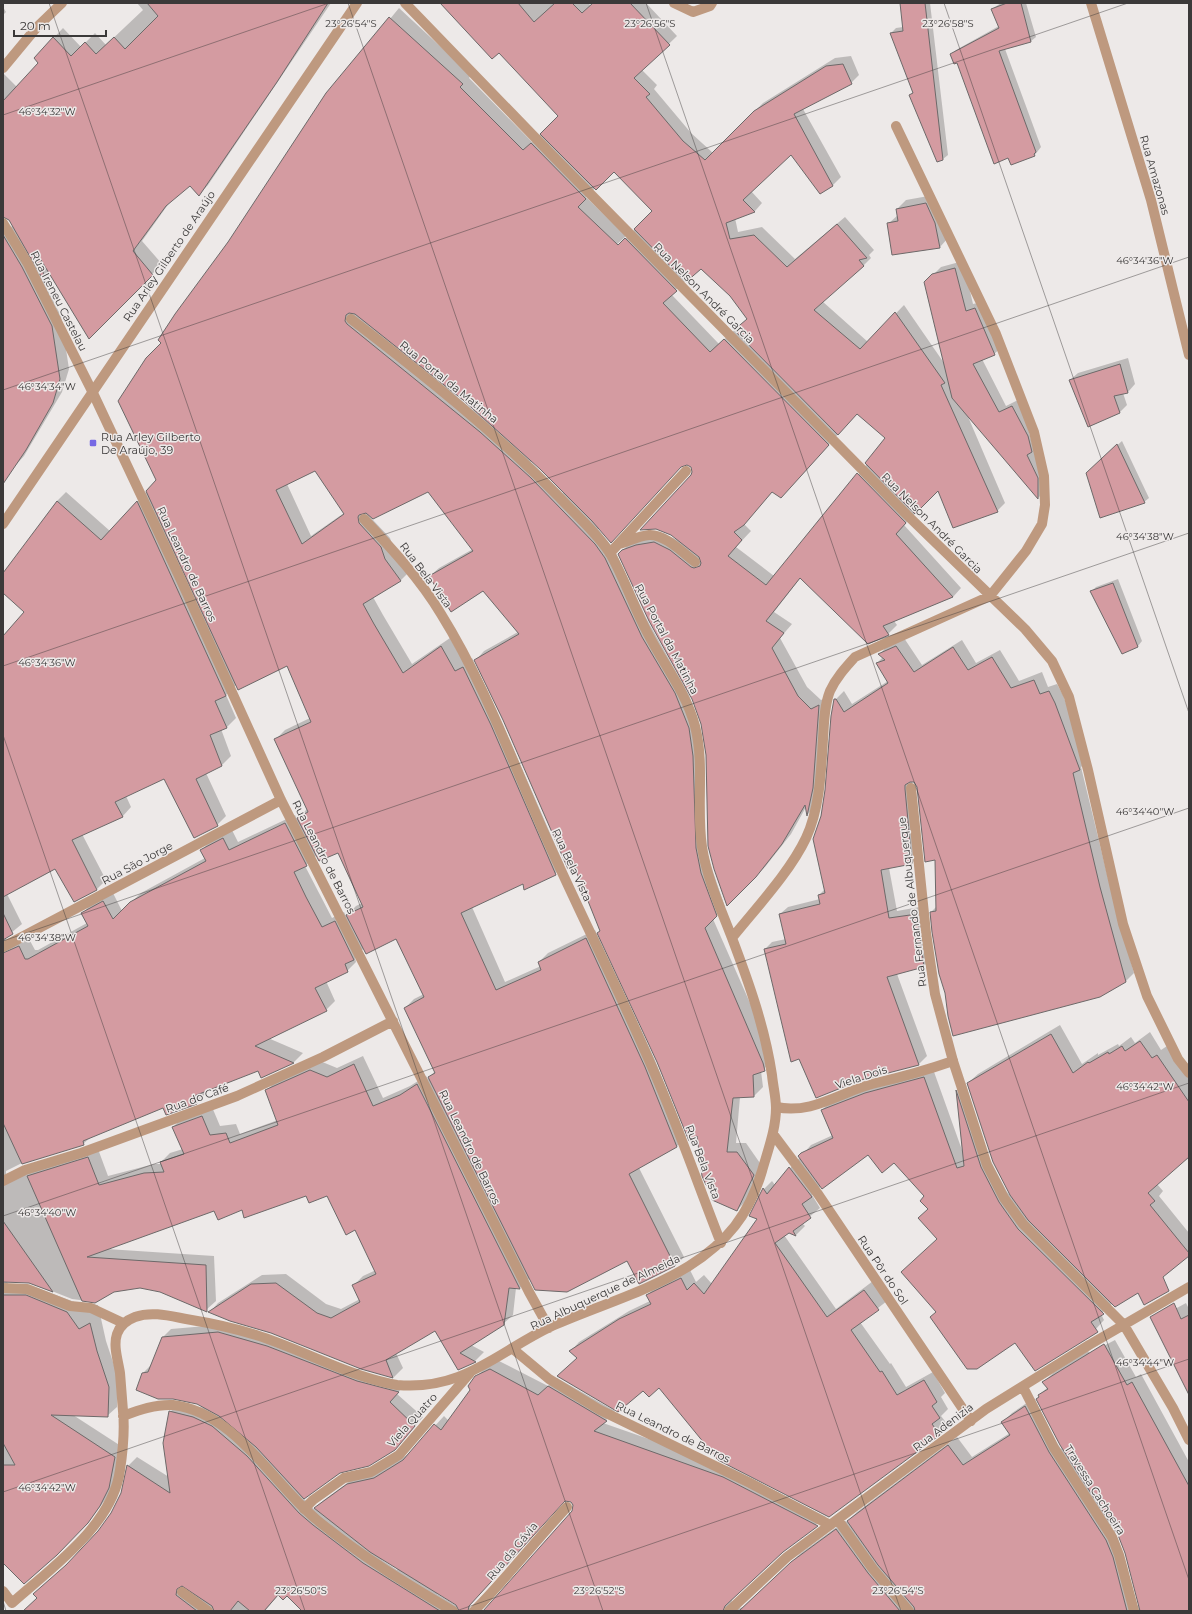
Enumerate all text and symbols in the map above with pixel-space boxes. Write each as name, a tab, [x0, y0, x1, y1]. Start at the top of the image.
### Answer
scale bar	[14, 12, 106, 38]
text: 23°26'54"S	[325, 17, 377, 30]
text: 23°26'56"S	[625, 17, 675, 30]
text: 23°26'58"S	[922, 17, 974, 30]
text: 20 m	[20, 18, 51, 33]
text: 46°34'32"W	[18, 105, 76, 118]
street label: Rua Amazonas	[1137, 133, 1173, 217]
street label: Rua Arley Gilberto de Araújo	[120, 188, 218, 324]
street label: Rua Nelson André Garcia	[651, 240, 757, 346]
street label: Rua Ireneu Castelau	[28, 249, 90, 353]
text: 46°34'36"W	[1116, 254, 1174, 267]
street label: Rua Portal da Matinha	[397, 338, 501, 426]
text: 46°34'34"W	[18, 380, 76, 393]
place label: Rua Arley Gilberto De Araújo, 39	[101, 430, 201, 457]
marker: Rua Arley Gilberto De Araújo, 39	[88, 438, 98, 448]
street label: Rua Nelson André Garcia	[879, 470, 985, 576]
street label: Rua Leandro de Barros	[154, 504, 220, 624]
text: 46°34'38"W	[1116, 530, 1174, 543]
street label: Rua Bela Vista	[397, 539, 455, 611]
street label: Rua Portal da Matinha	[632, 581, 702, 697]
text: 46°34'36"W	[18, 656, 76, 669]
street label: Rua Leandro de Barros	[289, 798, 359, 917]
text: 46°34'40"W	[1116, 805, 1174, 818]
street label: Rua Fernando de Albuquerque	[895, 816, 929, 988]
street label: Rua Bela Vista	[549, 826, 595, 904]
street label: Rua São Jorge	[99, 838, 175, 888]
text: 46°34'38"W	[18, 931, 76, 944]
street label: Viela Dois	[833, 1062, 889, 1092]
street label: Rua do Café	[163, 1080, 231, 1116]
text: 46°34'42"W	[1116, 1080, 1174, 1093]
street label: Rua Leandro de Barros	[436, 1087, 504, 1207]
street label: Rua Bela Vista	[682, 1123, 724, 1201]
text: 46°34'40"W	[18, 1206, 76, 1219]
street label: Rua Pôr do Sol	[855, 1233, 911, 1307]
street label: Rua Albuquerque de Almeida	[528, 1251, 682, 1333]
text: 46°34'44"W	[1116, 1356, 1174, 1369]
street label: Viela Quatro	[384, 1390, 440, 1450]
street label: Rua Leandro de Barros	[613, 1398, 733, 1466]
street label: Rua Adenizia	[910, 1400, 976, 1454]
street label: Travessa Cachoeira	[1062, 1442, 1128, 1538]
text: 46°34'42"W	[18, 1481, 76, 1494]
street label: Rua da Gávia	[484, 1519, 540, 1583]
text: 23°26'50"S	[275, 1584, 327, 1597]
text: 23°26'52"S	[574, 1584, 624, 1597]
text: 23°26'54"S	[872, 1584, 924, 1597]

